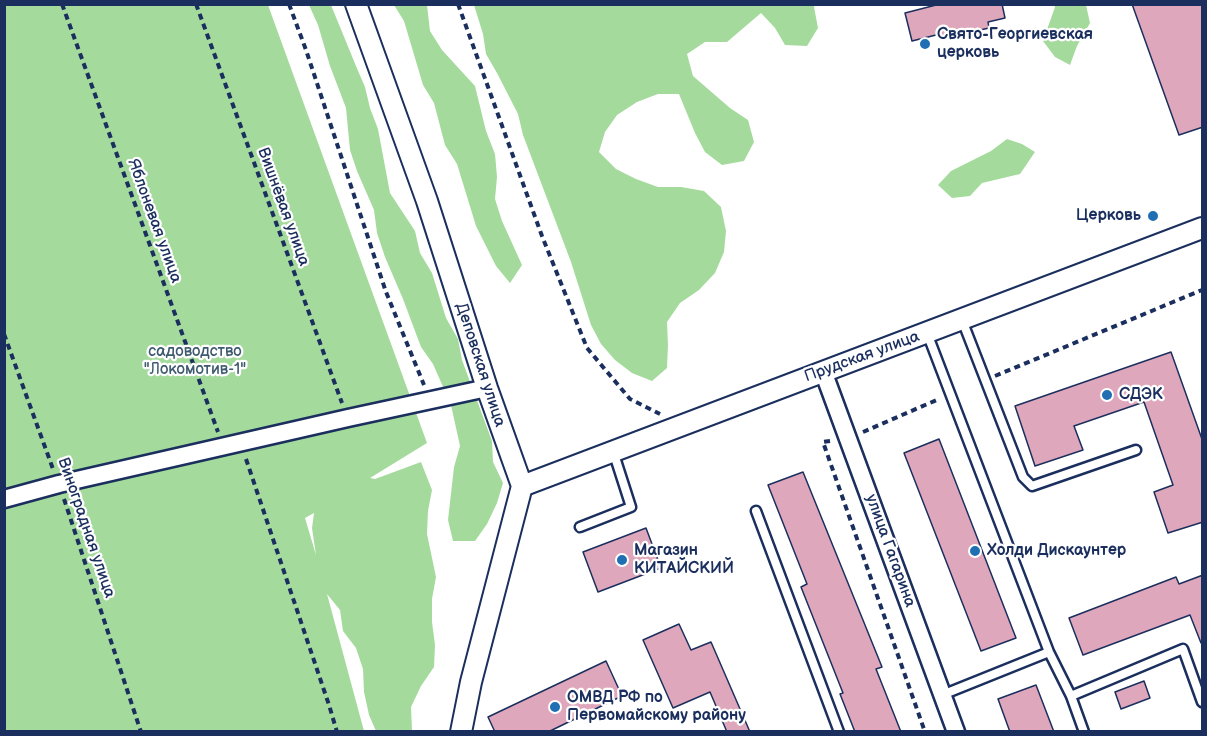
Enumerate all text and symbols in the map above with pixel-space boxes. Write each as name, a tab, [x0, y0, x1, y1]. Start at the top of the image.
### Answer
place label: Свято-Георгиевская церковь	[937, 25, 1093, 63]
marker: Свято-Георгиевская церковь	[918, 37, 932, 51]
street label: Вишнёвая улица	[253, 145, 313, 269]
street label: Яблоневая улица	[123, 156, 185, 286]
place label: Церковь	[1076, 206, 1141, 226]
marker: Церковь	[1146, 209, 1160, 223]
street label: Деповская улица	[451, 301, 509, 429]
street label: Прудская улица	[802, 327, 922, 387]
park label: садоводство "Локомотив-1"	[144, 342, 246, 380]
place label: СДЭК	[1119, 385, 1163, 405]
marker: СДЭК	[1100, 388, 1114, 402]
street label: Виноградная улица	[53, 455, 119, 601]
street label: улица Гагарина	[861, 492, 919, 610]
place label: Магазин КИТАЙСКИЙ	[634, 541, 734, 579]
place label: Холди Дискаунтер	[987, 541, 1126, 561]
marker: Холди Дискаунтер	[968, 544, 982, 558]
marker: Магазин КИТАЙСКИЙ	[615, 553, 629, 567]
place label: ОМВД РФ по Первомайскому району	[567, 688, 746, 726]
marker: ОМВД РФ по Первомайскому району	[548, 700, 562, 714]

